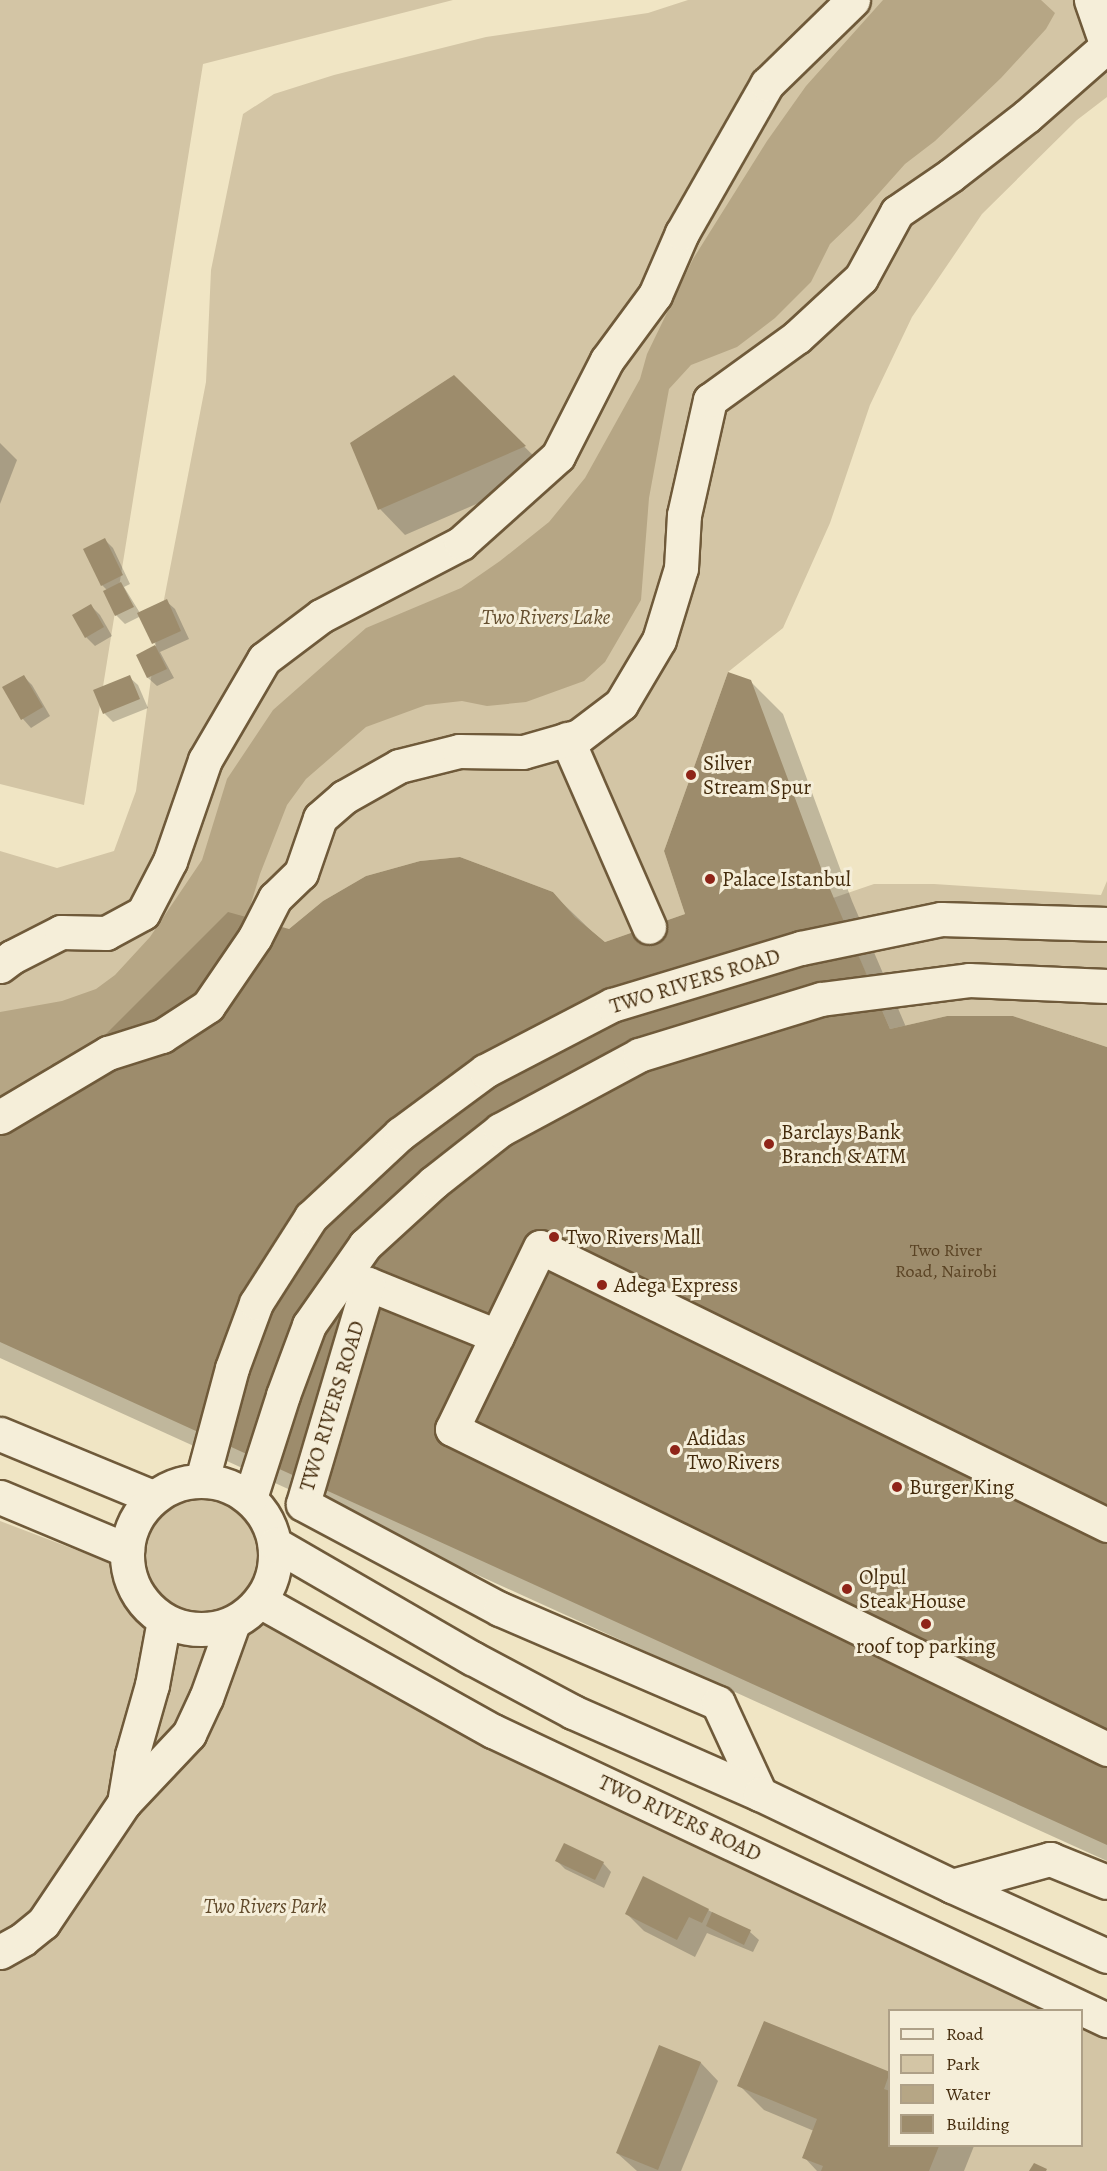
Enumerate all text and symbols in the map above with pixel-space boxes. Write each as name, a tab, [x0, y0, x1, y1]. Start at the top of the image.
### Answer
water label: Two Rivers Lake	[482, 605, 610, 631]
place label: Silver Stream Spur	[703, 750, 811, 800]
marker: Silver Stream Spur	[684, 768, 698, 782]
place label: Palace Istanbul	[722, 866, 851, 892]
marker: Palace Istanbul	[703, 872, 717, 886]
street label: TWO RIVERS ROAD	[607, 943, 783, 1019]
place label: Barclays Bank Branch & ATM	[781, 1119, 907, 1169]
marker: Barclays Bank Branch & ATM	[762, 1137, 776, 1151]
place label: Two Rivers Mall	[566, 1224, 701, 1250]
marker: Two Rivers Mall	[547, 1230, 561, 1244]
house number: Two River Road, Nairobi	[895, 1240, 997, 1282]
place label: Adega Express	[614, 1272, 738, 1298]
marker: Adega Express	[595, 1278, 609, 1292]
street label: TWO RIVERS ROAD	[294, 1318, 370, 1494]
place label: Adidas Two Rivers	[687, 1425, 780, 1475]
marker: Adidas Two Rivers	[668, 1443, 682, 1457]
place label: Burger King	[909, 1474, 1014, 1500]
marker: Burger King	[890, 1480, 904, 1494]
place label: Olpul Steak House	[859, 1564, 966, 1614]
marker: Olpul Steak House	[840, 1582, 854, 1596]
marker: roof top parking	[919, 1617, 933, 1631]
place label: roof top parking	[856, 1633, 996, 1659]
street label: TWO RIVERS ROAD	[595, 1769, 765, 1867]
park label: Two Rivers Park	[203, 1893, 327, 1919]
legend	[888, 2009, 1083, 2147]
text: Road	[946, 2022, 983, 2046]
text: Park	[946, 2052, 980, 2076]
text: Water	[946, 2082, 991, 2106]
text: Building	[946, 2112, 1010, 2136]

